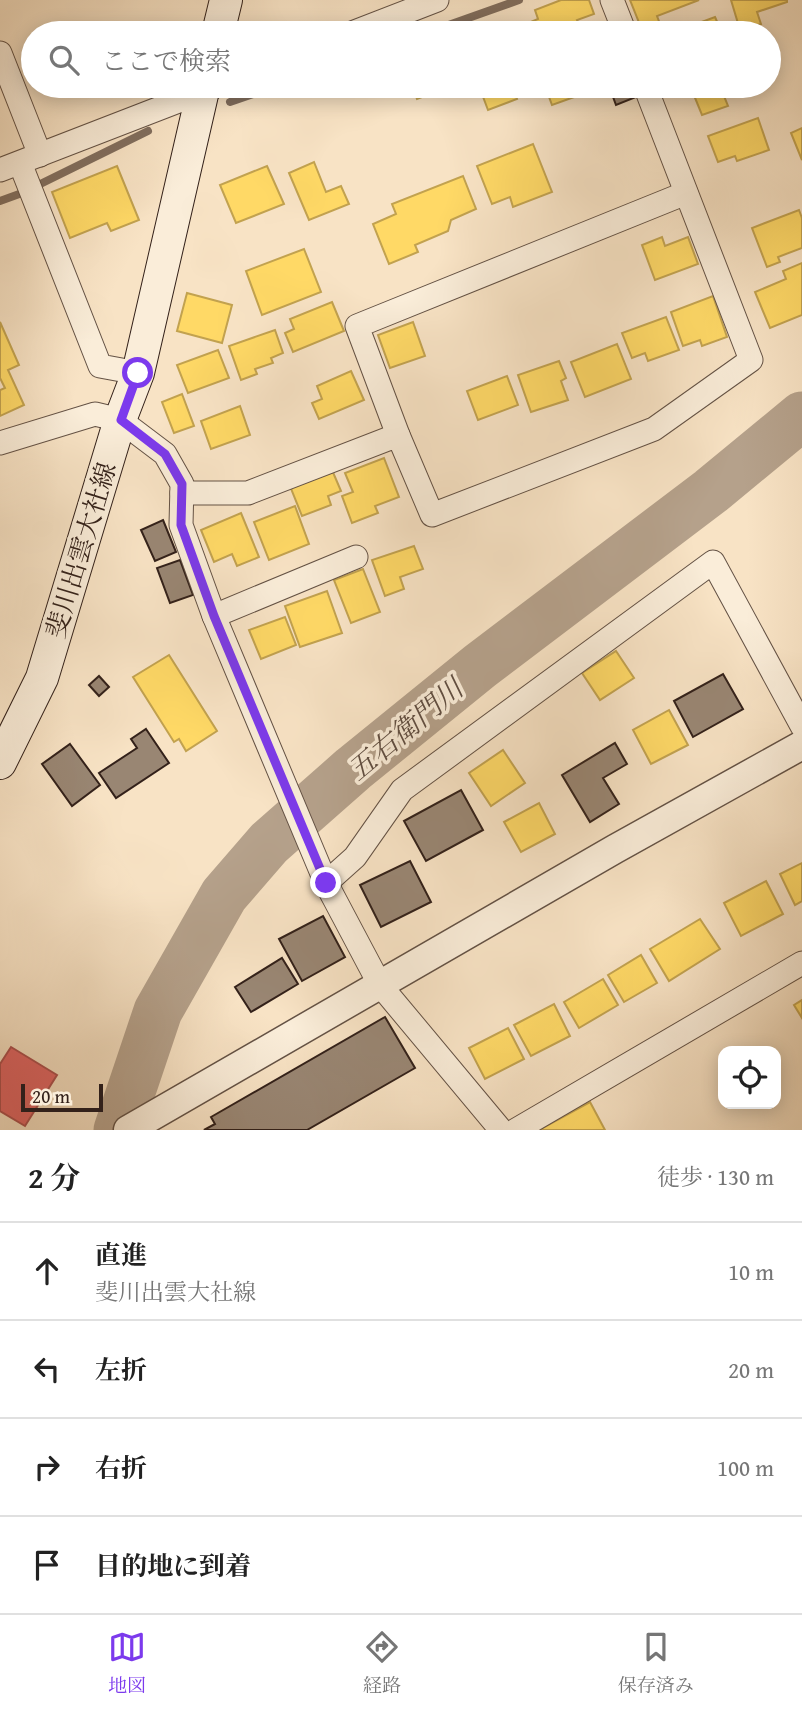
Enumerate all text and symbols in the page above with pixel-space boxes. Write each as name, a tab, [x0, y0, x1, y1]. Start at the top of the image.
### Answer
search box	[21, 21, 781, 98]
icon: search	[45, 41, 83, 79]
text: ここで検索	[101, 41, 231, 80]
route start	[122, 357, 153, 388]
street label: 斐川出雲大社線	[35, 457, 126, 643]
water label: 五右衛門川	[338, 666, 474, 789]
route end	[310, 867, 341, 898]
map controls	[718, 1046, 781, 1109]
button: locate	[718, 1046, 781, 1109]
scale bar	[21, 1081, 103, 1113]
text: 20 m	[32, 1082, 70, 1110]
text: 2 分	[28, 1155, 80, 1199]
text: 徒歩 · 130 m	[657, 1160, 774, 1193]
text: 直進	[95, 1235, 147, 1274]
icon: ahead	[28, 1252, 66, 1290]
text: 10 m	[728, 1255, 774, 1288]
text: 斐川出雲大社線	[95, 1275, 256, 1308]
icon: left	[28, 1350, 66, 1388]
text: 左折	[95, 1350, 147, 1389]
text: 20 m	[728, 1353, 774, 1386]
icon: right	[28, 1448, 66, 1486]
text: 右折	[95, 1448, 147, 1487]
text: 100 m	[717, 1451, 774, 1484]
icon: arrive	[28, 1546, 66, 1584]
text: 目的地に到着	[95, 1546, 251, 1585]
tab: 地図	[108, 1628, 146, 1699]
tab: 経路	[363, 1628, 401, 1699]
tab: 保存済み	[618, 1628, 694, 1699]

